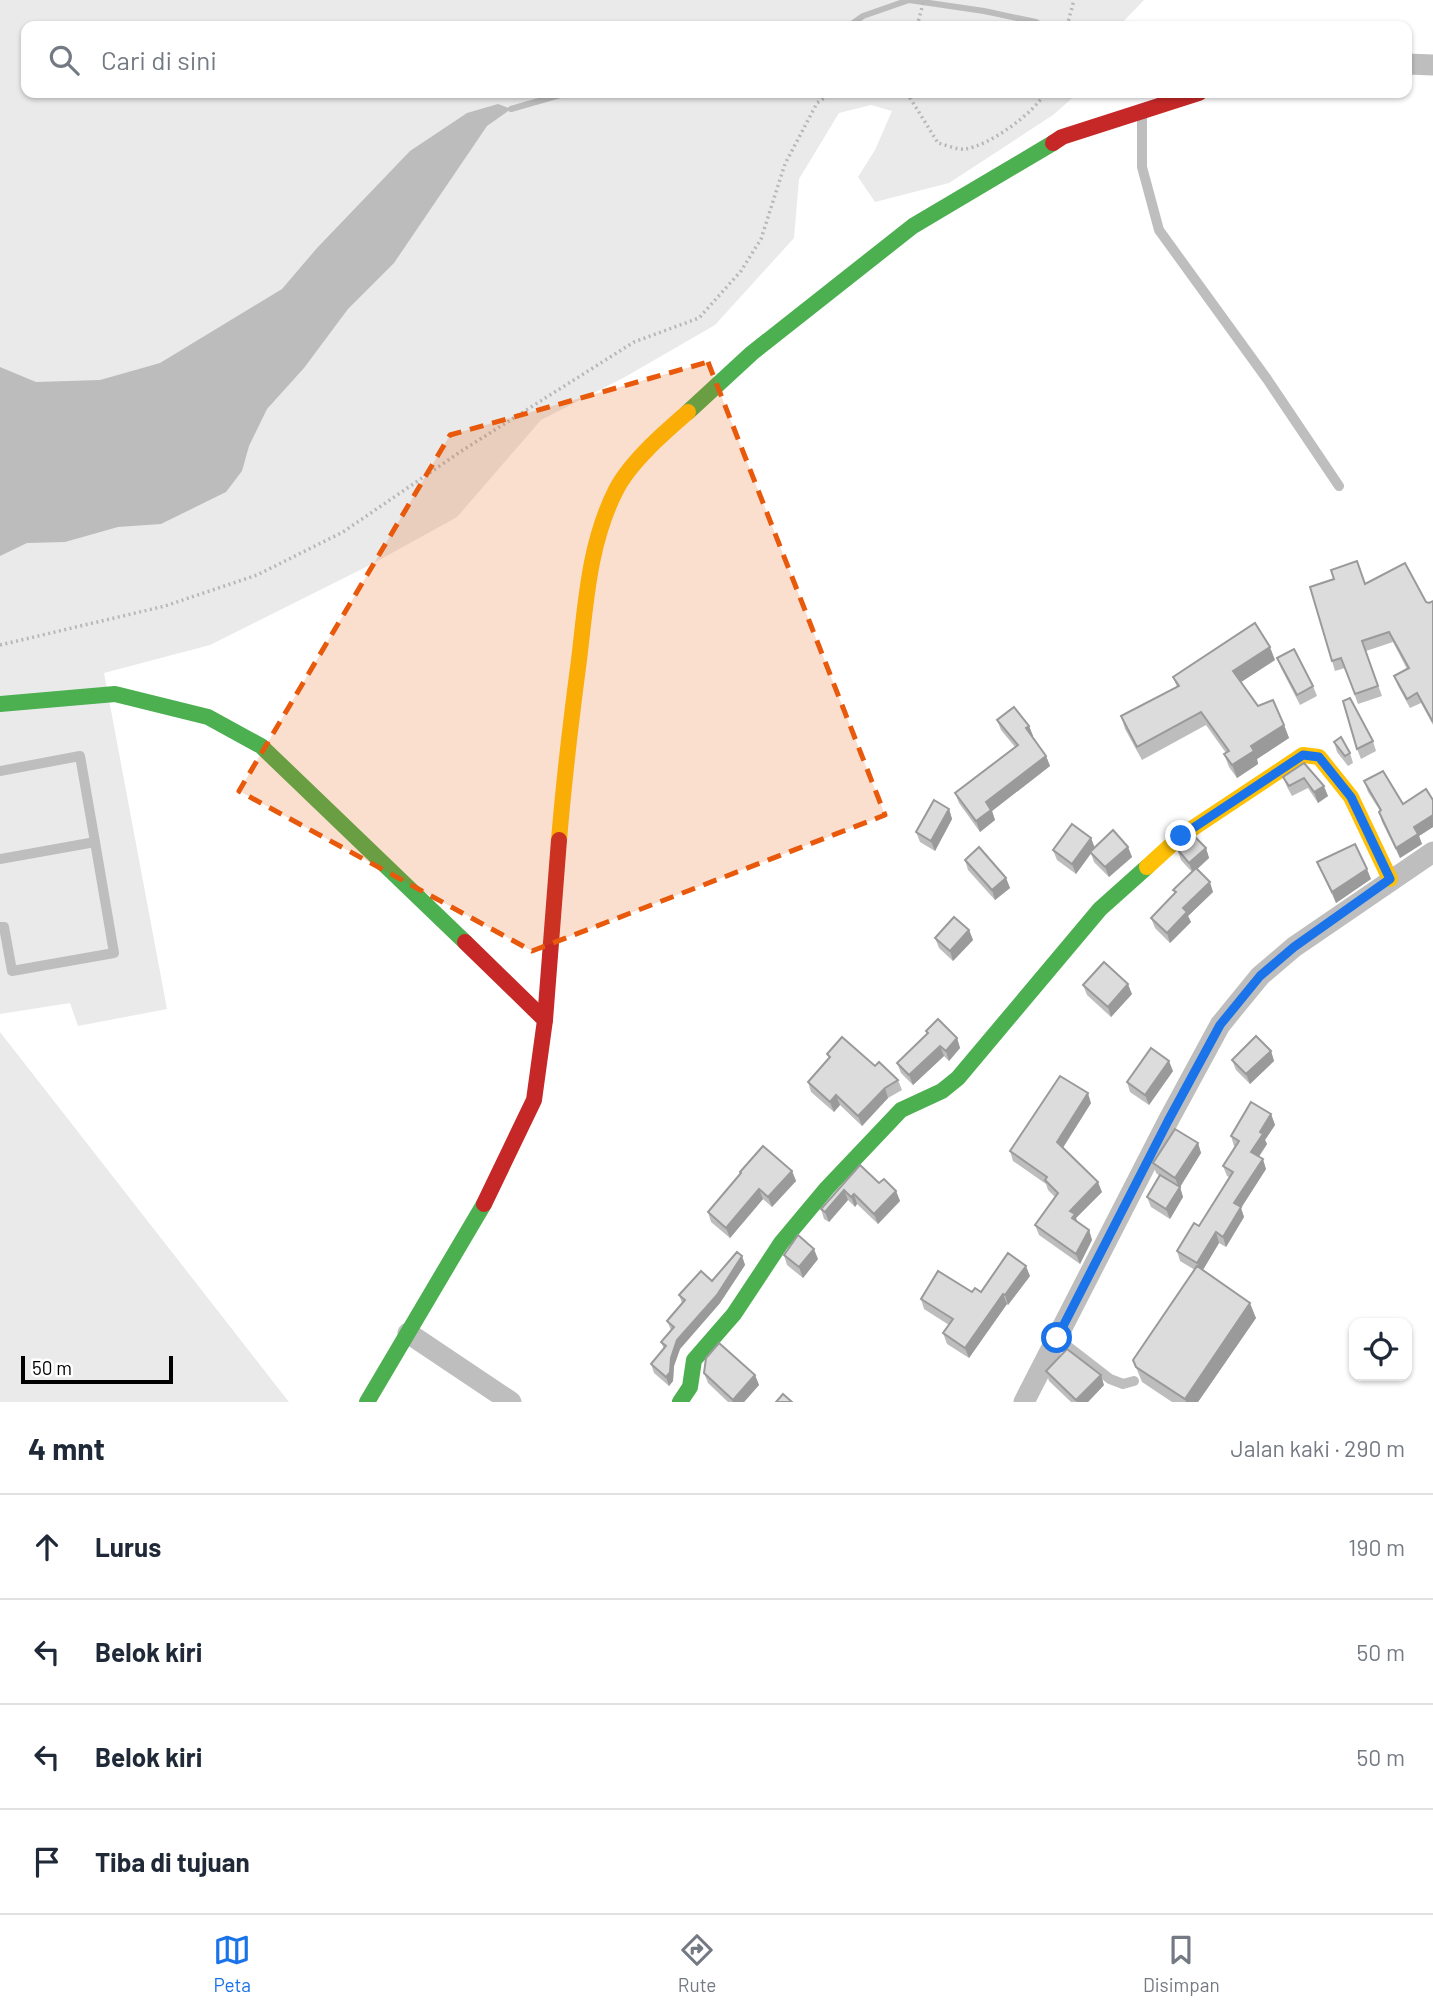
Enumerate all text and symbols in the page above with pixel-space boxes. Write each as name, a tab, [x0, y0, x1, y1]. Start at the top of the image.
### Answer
search box	[21, 21, 1412, 98]
icon: search	[45, 41, 83, 79]
text: Cari di sini	[101, 44, 217, 75]
route end	[1165, 820, 1196, 851]
map controls	[1349, 1318, 1412, 1381]
button: locate	[1349, 1318, 1412, 1381]
route start	[1041, 1322, 1072, 1353]
scale bar	[21, 1353, 173, 1385]
text: 50 m	[32, 1356, 72, 1379]
text: 4 mnt	[28, 1430, 105, 1466]
text: Jalan kaki · 290 m	[1231, 1434, 1405, 1462]
icon: ahead	[28, 1528, 66, 1566]
text: Lurus	[95, 1531, 161, 1562]
text: 190 m	[1348, 1533, 1405, 1561]
icon: left	[28, 1633, 66, 1671]
text: Belok kiri	[95, 1636, 202, 1667]
text: 50 m	[1357, 1638, 1405, 1666]
icon: left	[28, 1738, 66, 1776]
text: Belok kiri	[95, 1741, 202, 1772]
text: 50 m	[1357, 1743, 1405, 1771]
icon: arrive	[28, 1843, 66, 1881]
text: Tiba di tujuan	[95, 1846, 250, 1877]
tab: Peta	[213, 1931, 251, 1996]
tab: Rute	[678, 1931, 716, 1996]
tab: Disimpan	[1143, 1931, 1220, 1996]

